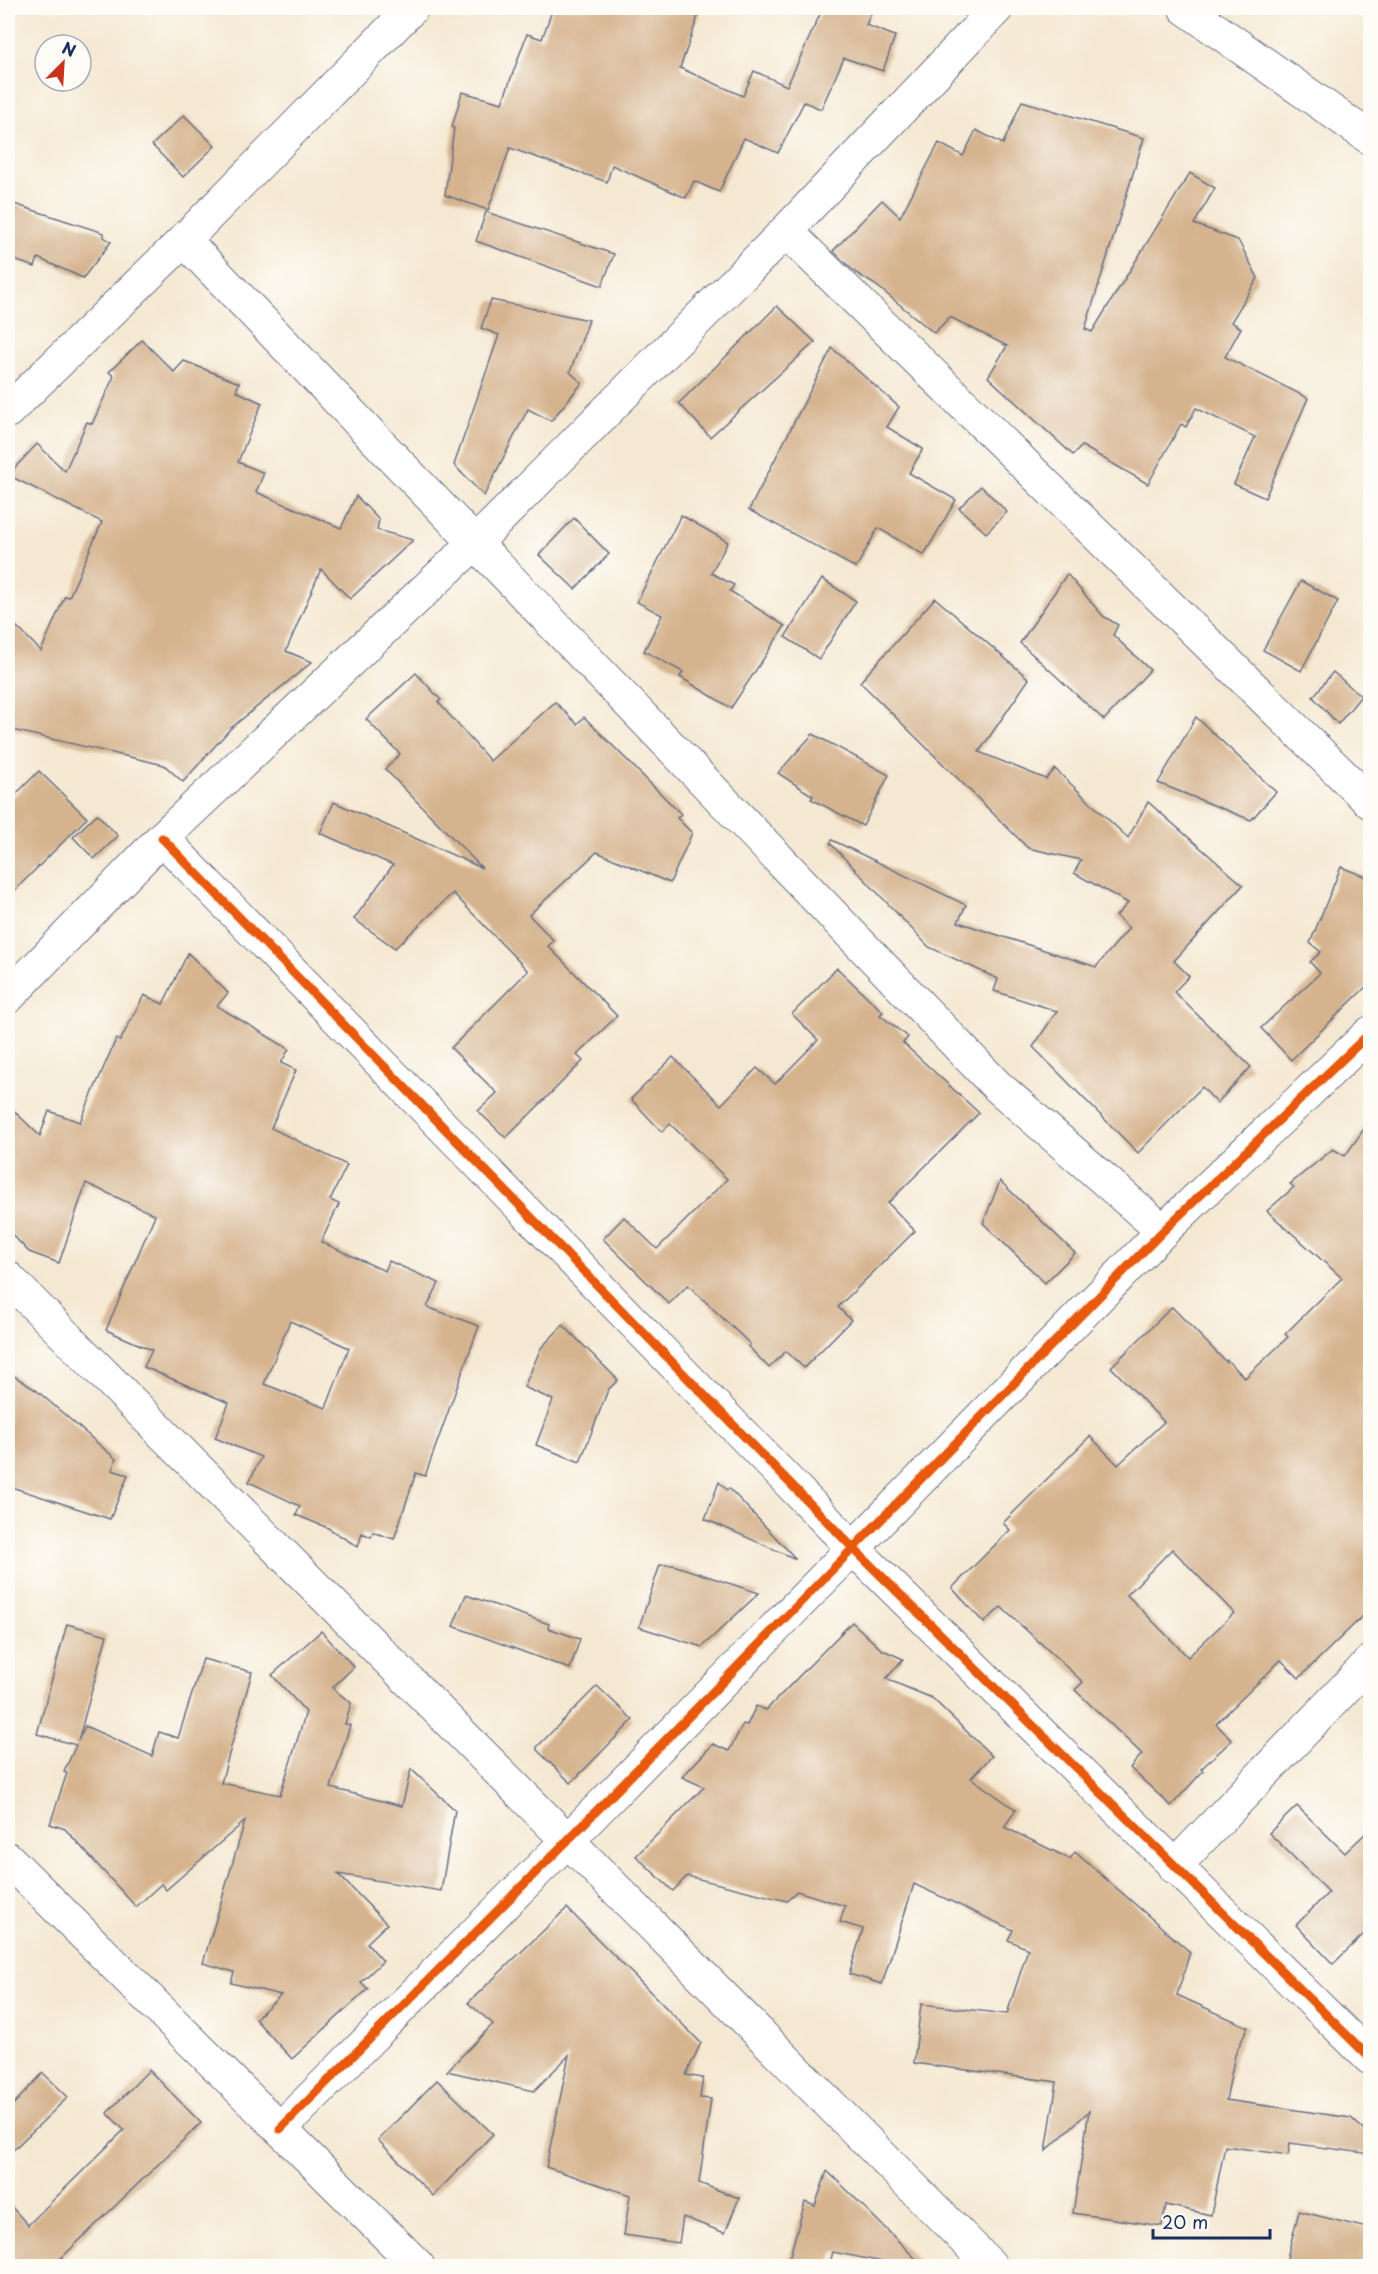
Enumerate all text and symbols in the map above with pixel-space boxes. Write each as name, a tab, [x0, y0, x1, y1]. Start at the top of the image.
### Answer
north arrow	[33, 33, 93, 93]
text: N	[59, 35, 80, 62]
scale bar	[1153, 2202, 1270, 2240]
text: 20 m	[1162, 2208, 1208, 2235]

